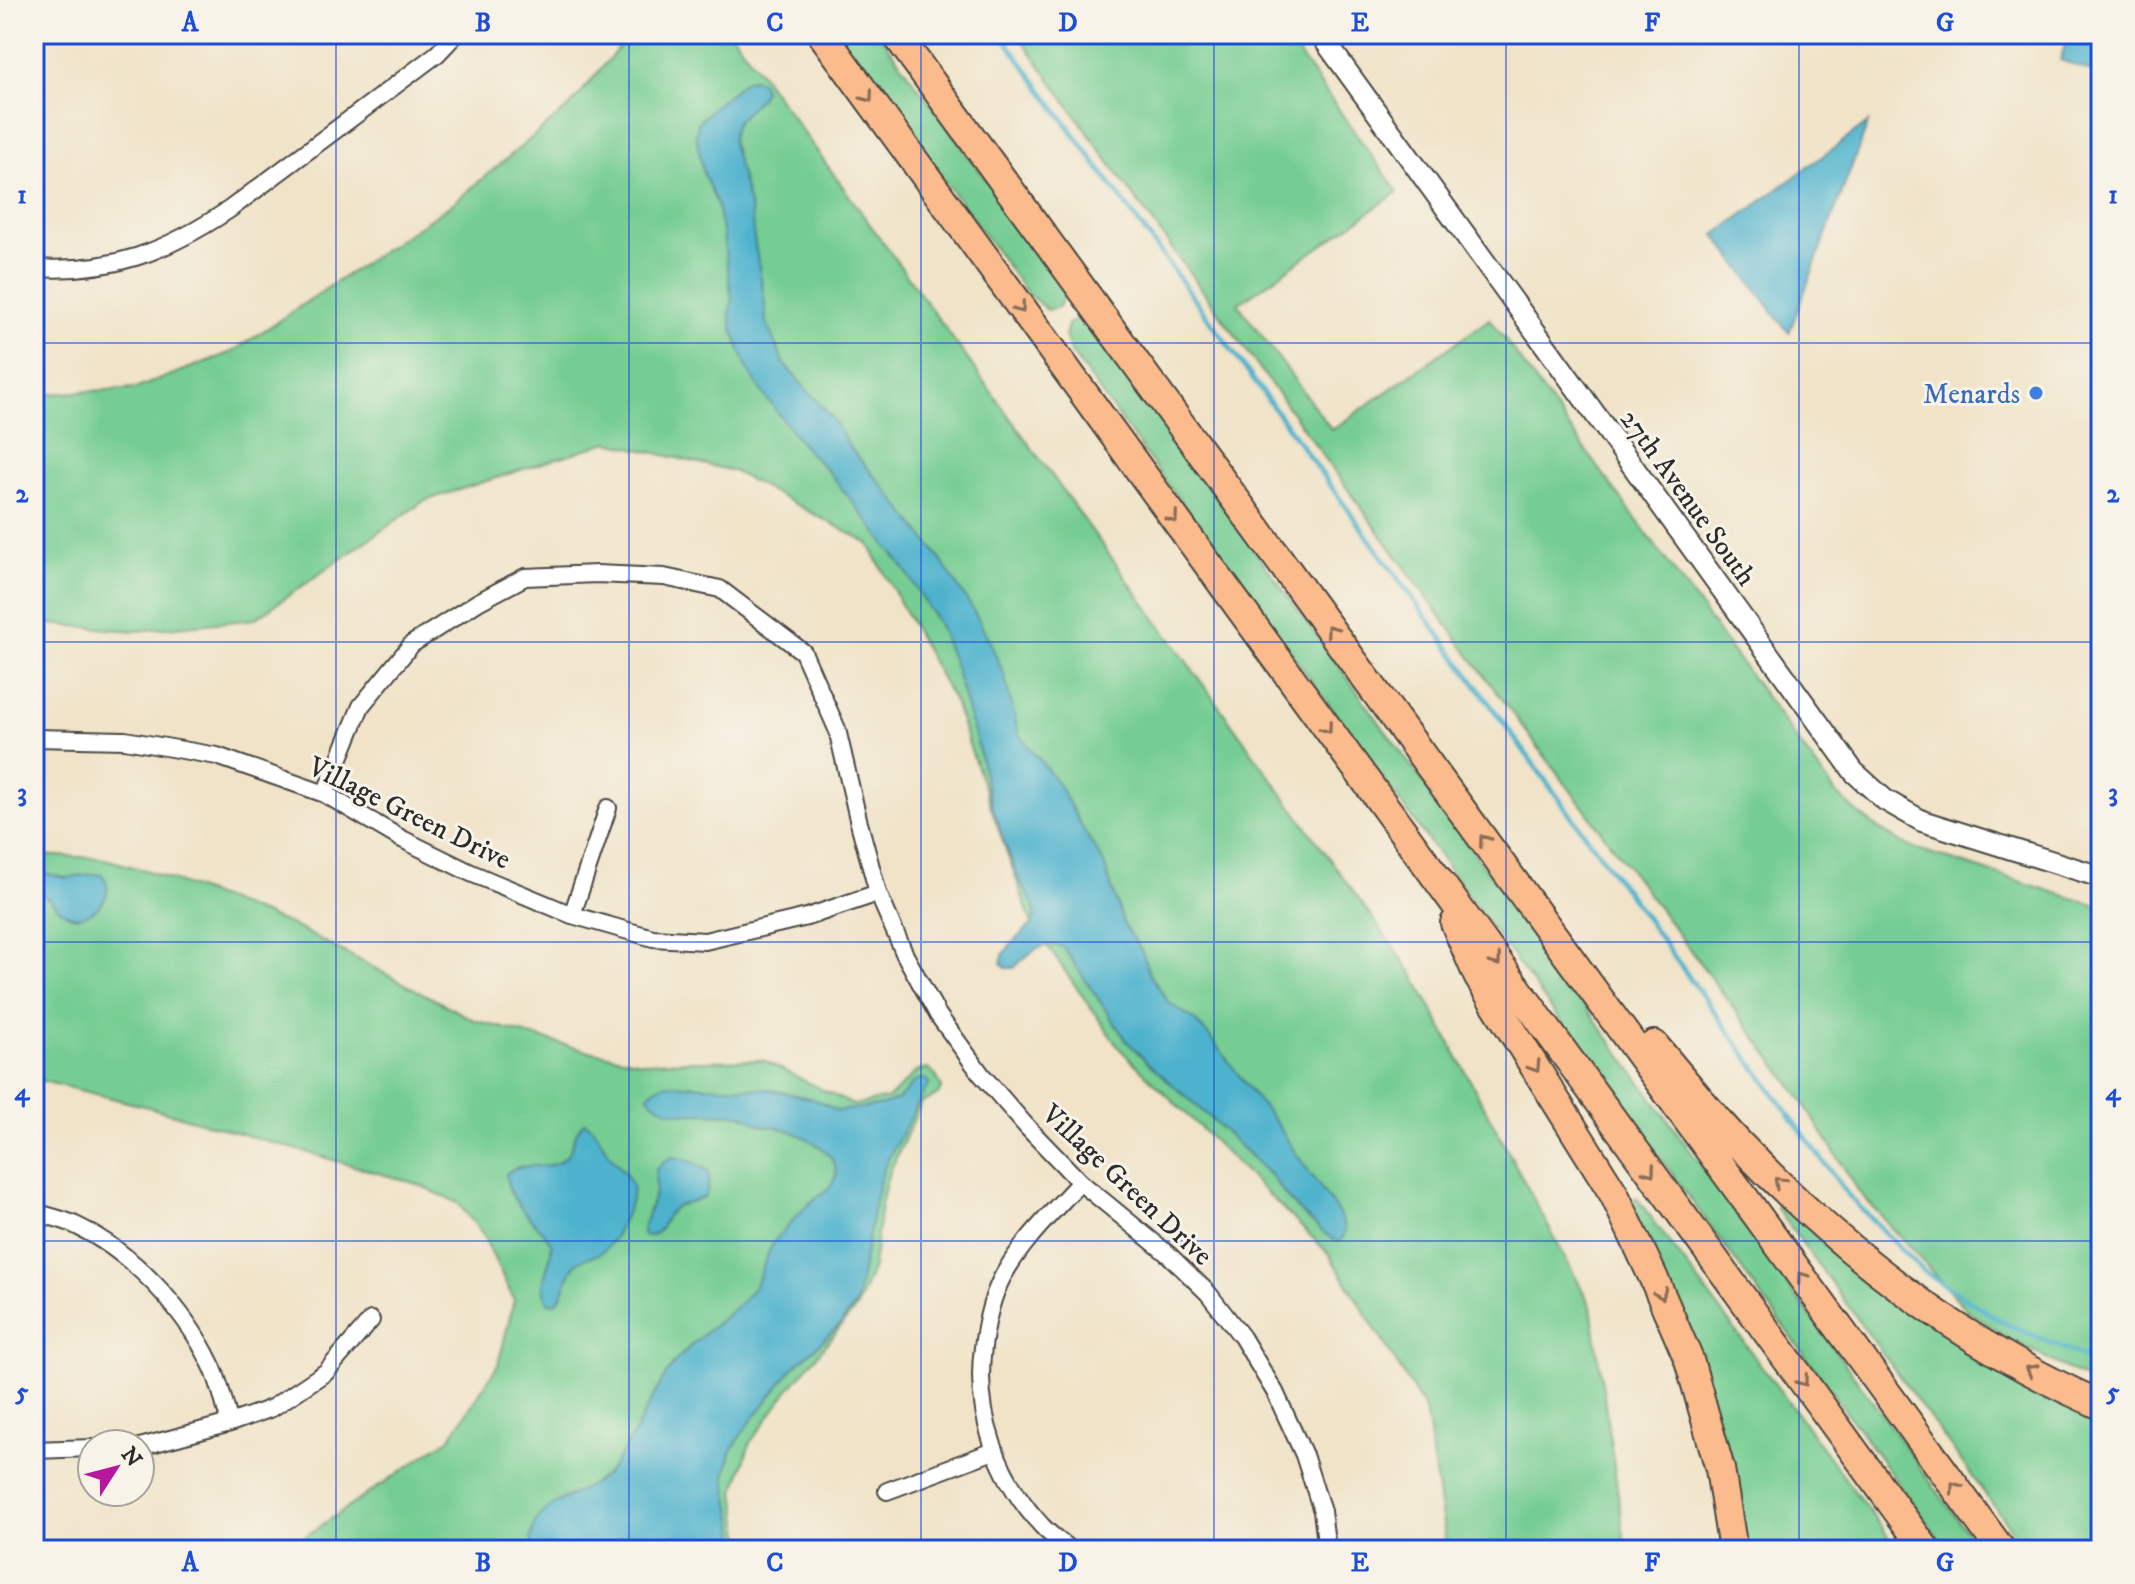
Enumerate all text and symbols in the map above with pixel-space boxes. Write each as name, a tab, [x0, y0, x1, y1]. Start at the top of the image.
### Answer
text: A	[181, 7, 200, 40]
text: B	[475, 7, 491, 40]
text: C	[766, 7, 784, 40]
text: D	[1058, 7, 1078, 40]
text: E	[1351, 7, 1369, 40]
text: F	[1644, 7, 1661, 40]
text: G	[1936, 7, 1954, 40]
one-way arrow	[858, 88, 872, 103]
text: 1	[17, 179, 27, 212]
text: 1	[2108, 179, 2118, 212]
one-way arrow	[1011, 299, 1025, 313]
place label: Menards	[1923, 377, 2020, 412]
marker: Menards	[2027, 384, 2045, 402]
street label: 27th Avenue South	[1612, 403, 1764, 593]
text: 2	[16, 478, 30, 511]
text: 2	[2107, 478, 2121, 511]
one-way arrow	[1164, 509, 1178, 523]
one-way arrow	[1326, 625, 1341, 639]
one-way arrow	[1317, 719, 1331, 733]
street label: Village Green Drive	[302, 749, 516, 877]
text: 3	[17, 777, 27, 810]
text: 3	[2108, 777, 2118, 810]
one-way arrow	[1479, 835, 1494, 849]
one-way arrow	[1487, 952, 1501, 966]
one-way arrow	[1526, 1058, 1541, 1073]
text: 4	[15, 1076, 31, 1109]
text: 4	[2106, 1076, 2122, 1109]
street label: Village Green Drive	[1034, 1096, 1220, 1273]
one-way arrow	[1640, 1162, 1654, 1176]
one-way arrow	[1773, 1178, 1788, 1192]
one-way arrow	[1797, 1271, 1812, 1285]
one-way arrow	[1652, 1286, 1668, 1300]
one-way arrow	[2026, 1364, 2040, 1380]
one-way arrow	[1793, 1372, 1807, 1386]
text: 5	[15, 1376, 29, 1409]
text: 5	[2106, 1376, 2120, 1409]
north arrow	[76, 1428, 156, 1508]
text: N	[115, 1442, 147, 1472]
one-way arrow	[1950, 1481, 1965, 1496]
text: A	[181, 1547, 200, 1580]
text: B	[475, 1547, 491, 1580]
text: C	[766, 1547, 784, 1580]
text: D	[1058, 1547, 1078, 1580]
text: E	[1351, 1547, 1369, 1580]
text: F	[1644, 1547, 1661, 1580]
text: G	[1936, 1547, 1954, 1580]

